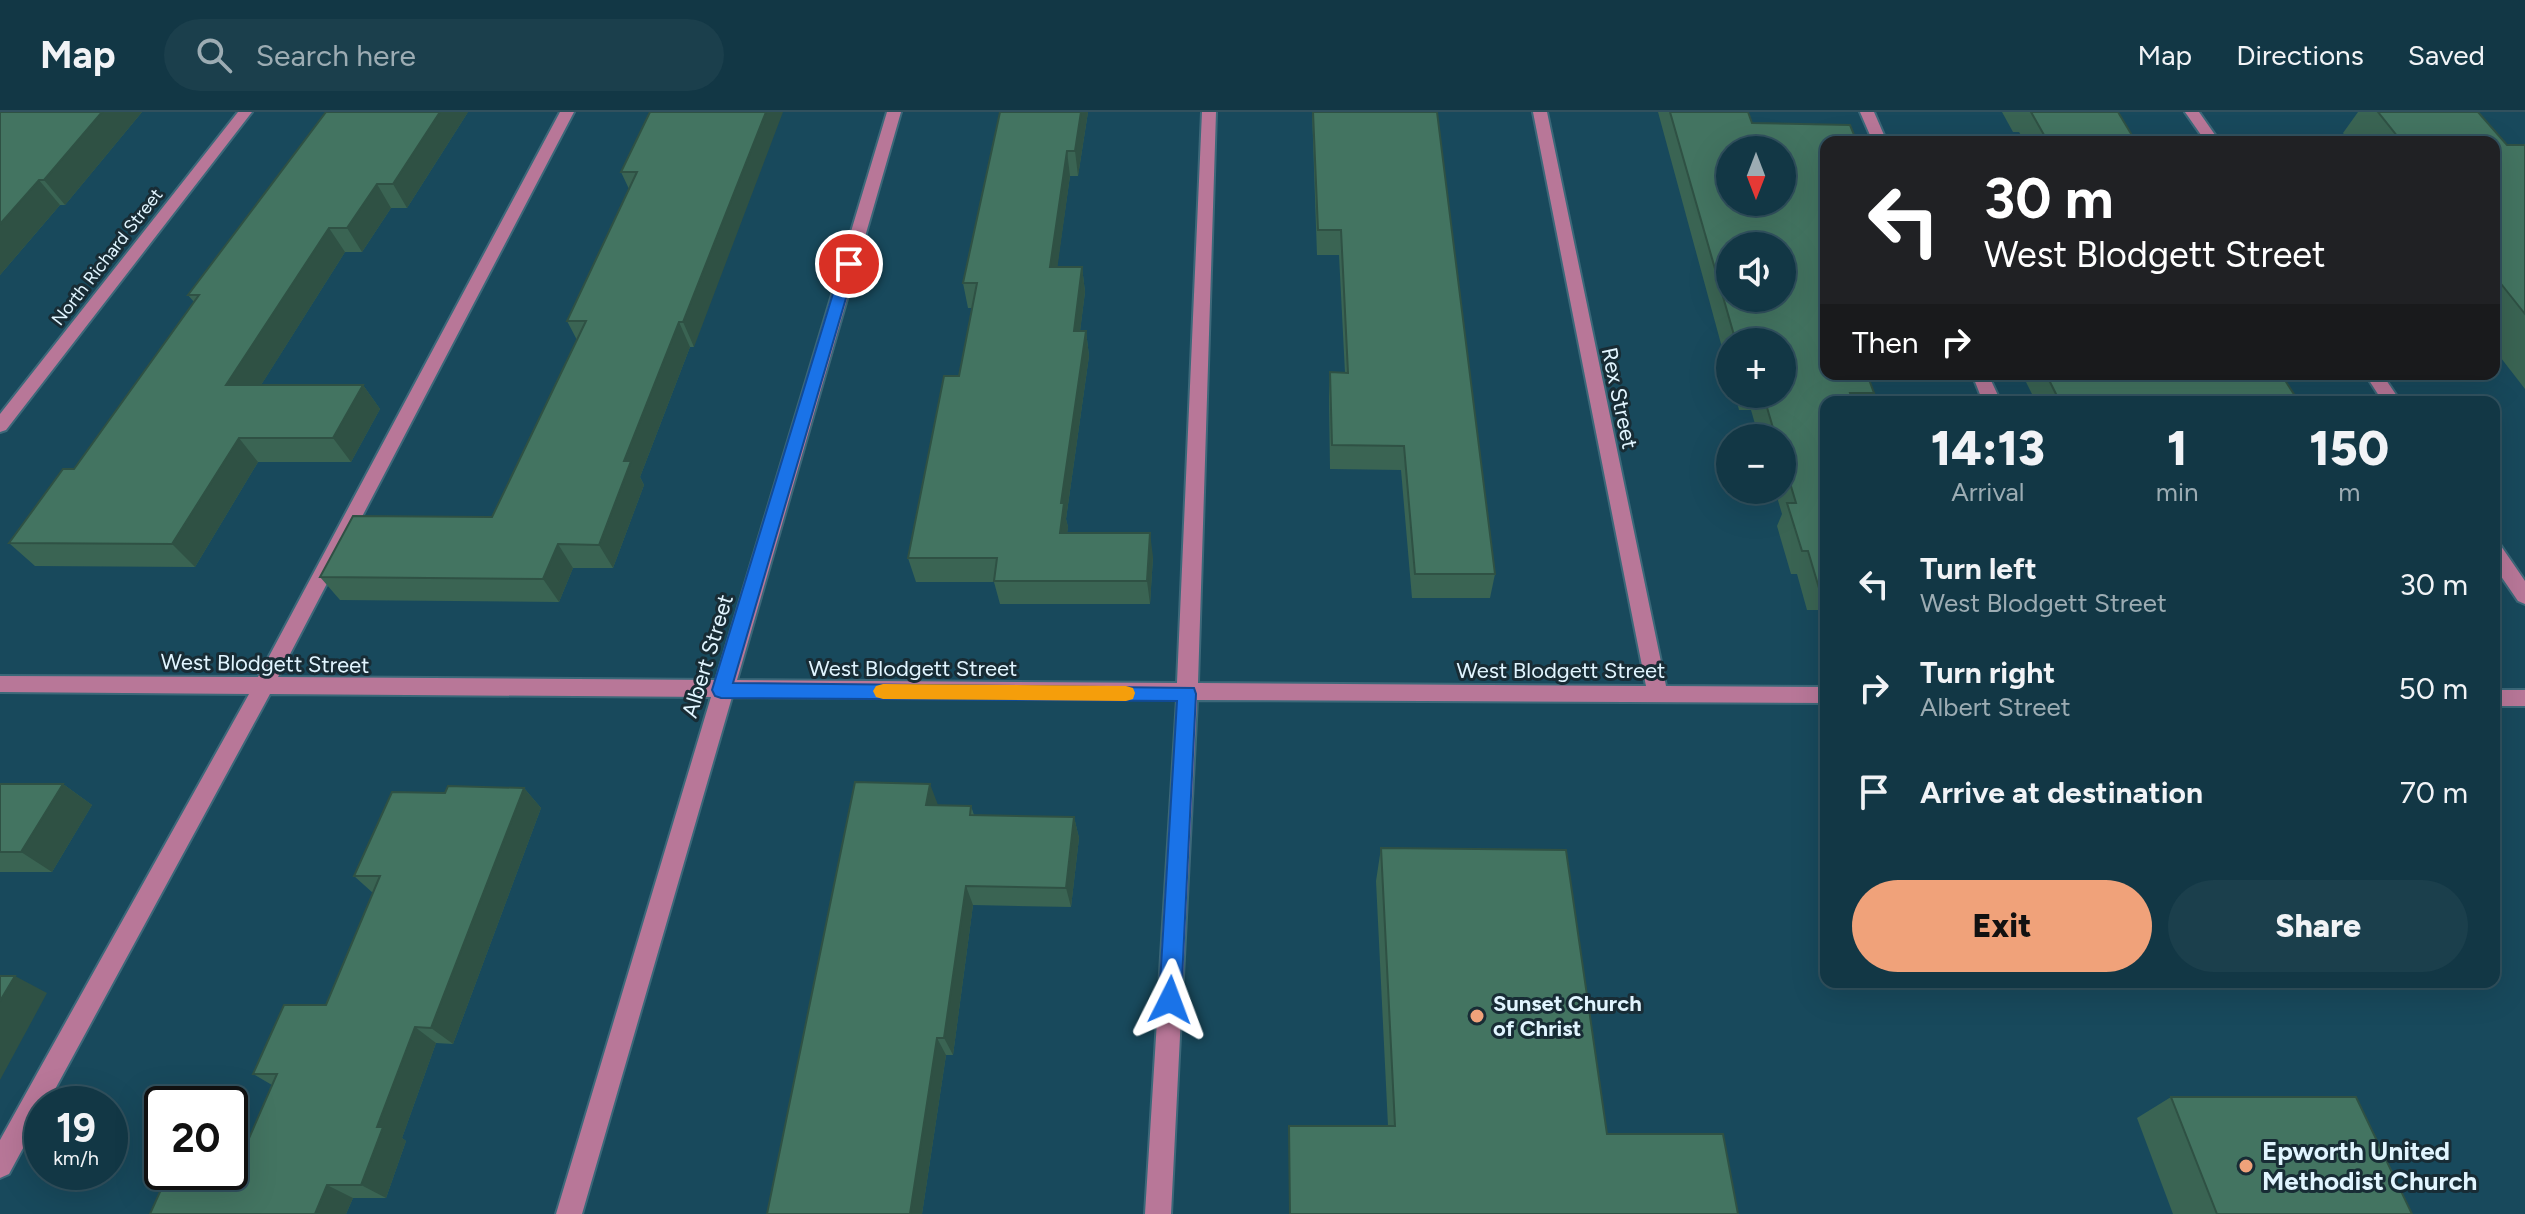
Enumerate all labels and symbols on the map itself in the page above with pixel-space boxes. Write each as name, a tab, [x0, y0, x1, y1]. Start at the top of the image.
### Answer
north arrow	[1716, 136, 1796, 216]
street label: North Richard Street	[47, 184, 167, 330]
pin	[815, 230, 883, 298]
street label: Rex Street	[1596, 345, 1643, 451]
street label: Albert Street	[676, 591, 739, 721]
street label: West Blodgett Street	[160, 648, 370, 679]
street label: West Blodgett Street	[809, 655, 1017, 682]
street label: West Blodgett Street	[1457, 657, 1665, 684]
position arrow	[1128, 958, 1212, 1042]
place label: Sunset Church of Christ	[1493, 990, 1642, 1042]
marker: Sunset Church of Christ	[1468, 1007, 1486, 1025]
speed limit sign: 20	[144, 1086, 248, 1190]
place label: Epworth United Methodist Church	[2262, 1135, 2477, 1197]
marker: Epworth United Methodist Church	[2237, 1157, 2255, 1175]

